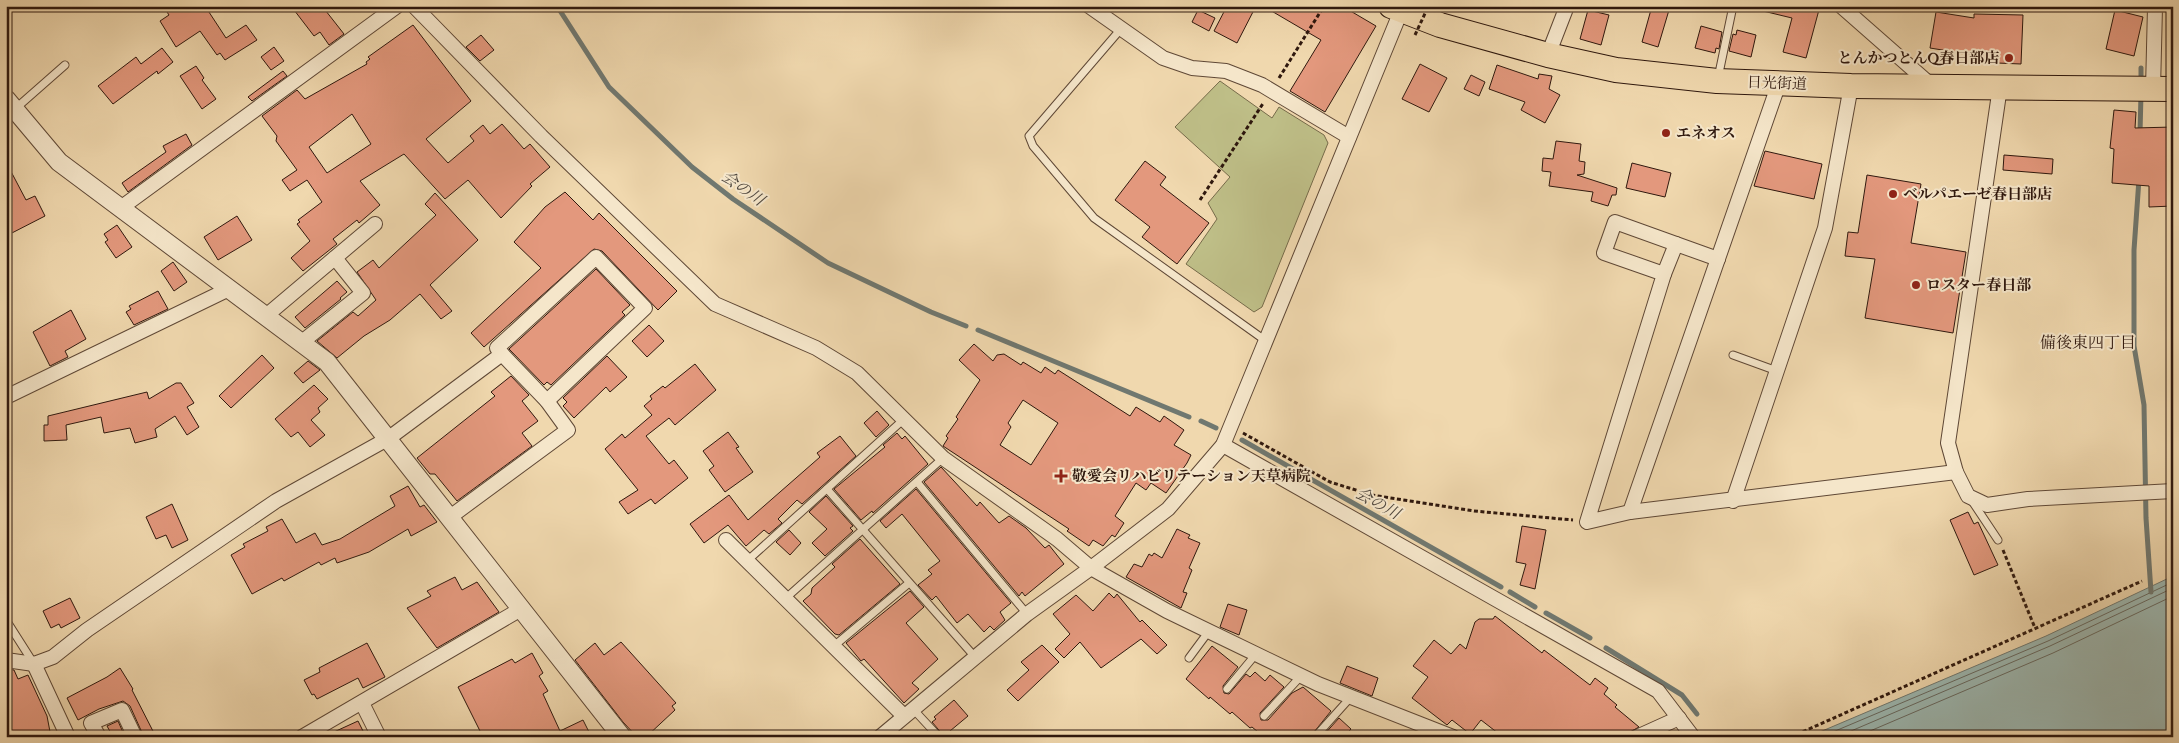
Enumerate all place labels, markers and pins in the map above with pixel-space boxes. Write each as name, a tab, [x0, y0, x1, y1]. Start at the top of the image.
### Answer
place label: とんかつとんQ春日部店	[1837, 49, 1999, 67]
marker: とんかつとんQ春日部店	[2003, 52, 2015, 64]
place label: エネオス	[1676, 124, 1736, 142]
marker: エネオス	[1660, 127, 1672, 139]
place label: ベルパエーゼ春日部店	[1903, 185, 2052, 203]
marker: ベルパエーゼ春日部店	[1887, 188, 1899, 200]
place label: ロスター春日部	[1926, 276, 2032, 294]
marker: ロスター春日部	[1910, 279, 1922, 291]
place label: 敬愛会リハビリテーション天草病院	[1072, 467, 1311, 485]
marker: 敬愛会リハビリテーション天草病院	[1054, 469, 1068, 483]

